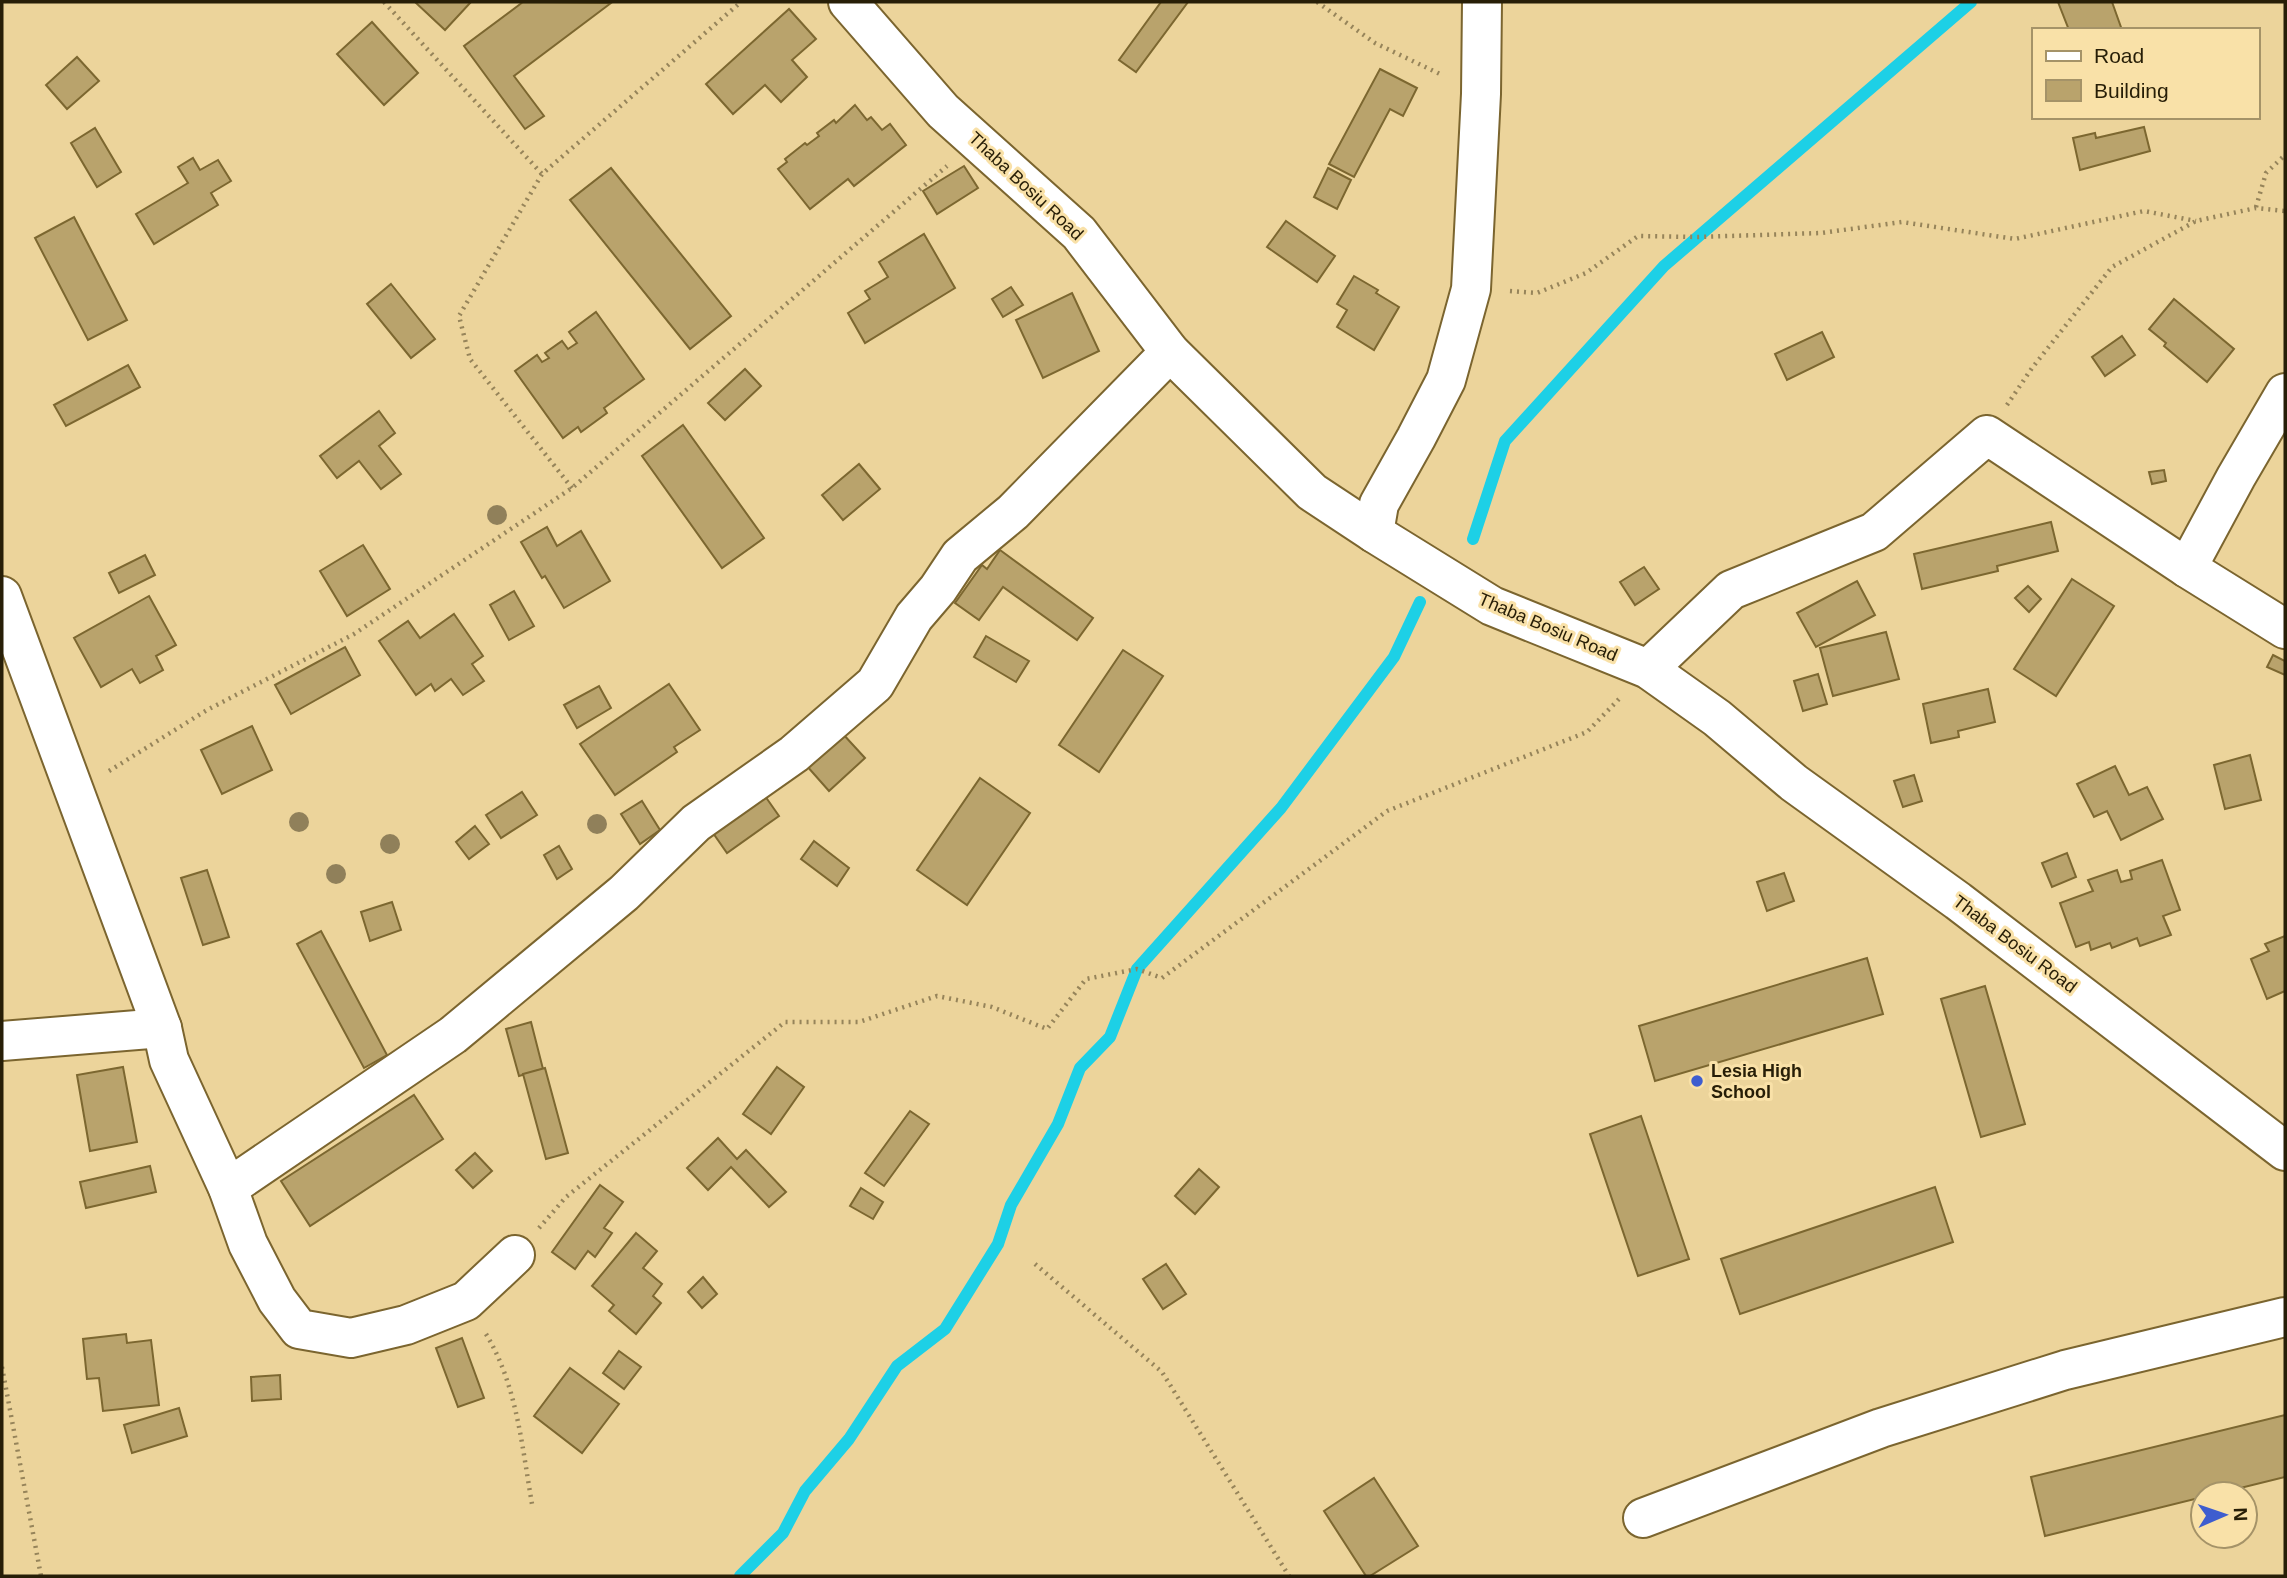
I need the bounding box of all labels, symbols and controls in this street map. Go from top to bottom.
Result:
legend [2032,28,2259,119]
text: Road [2094,44,2144,67]
text: Building [2094,79,2169,102]
street label: Thaba Bosiu Road [965,128,1087,244]
street label: Thaba Bosiu Road [1475,589,1621,665]
street label: Thaba Bosiu Road [1949,891,2081,997]
place label: Lesia High School [1711,1061,1802,1102]
marker: Lesia High School [1689,1073,1705,1089]
north arrow [2189,1480,2259,1550]
text: N [2230,1507,2251,1522]

